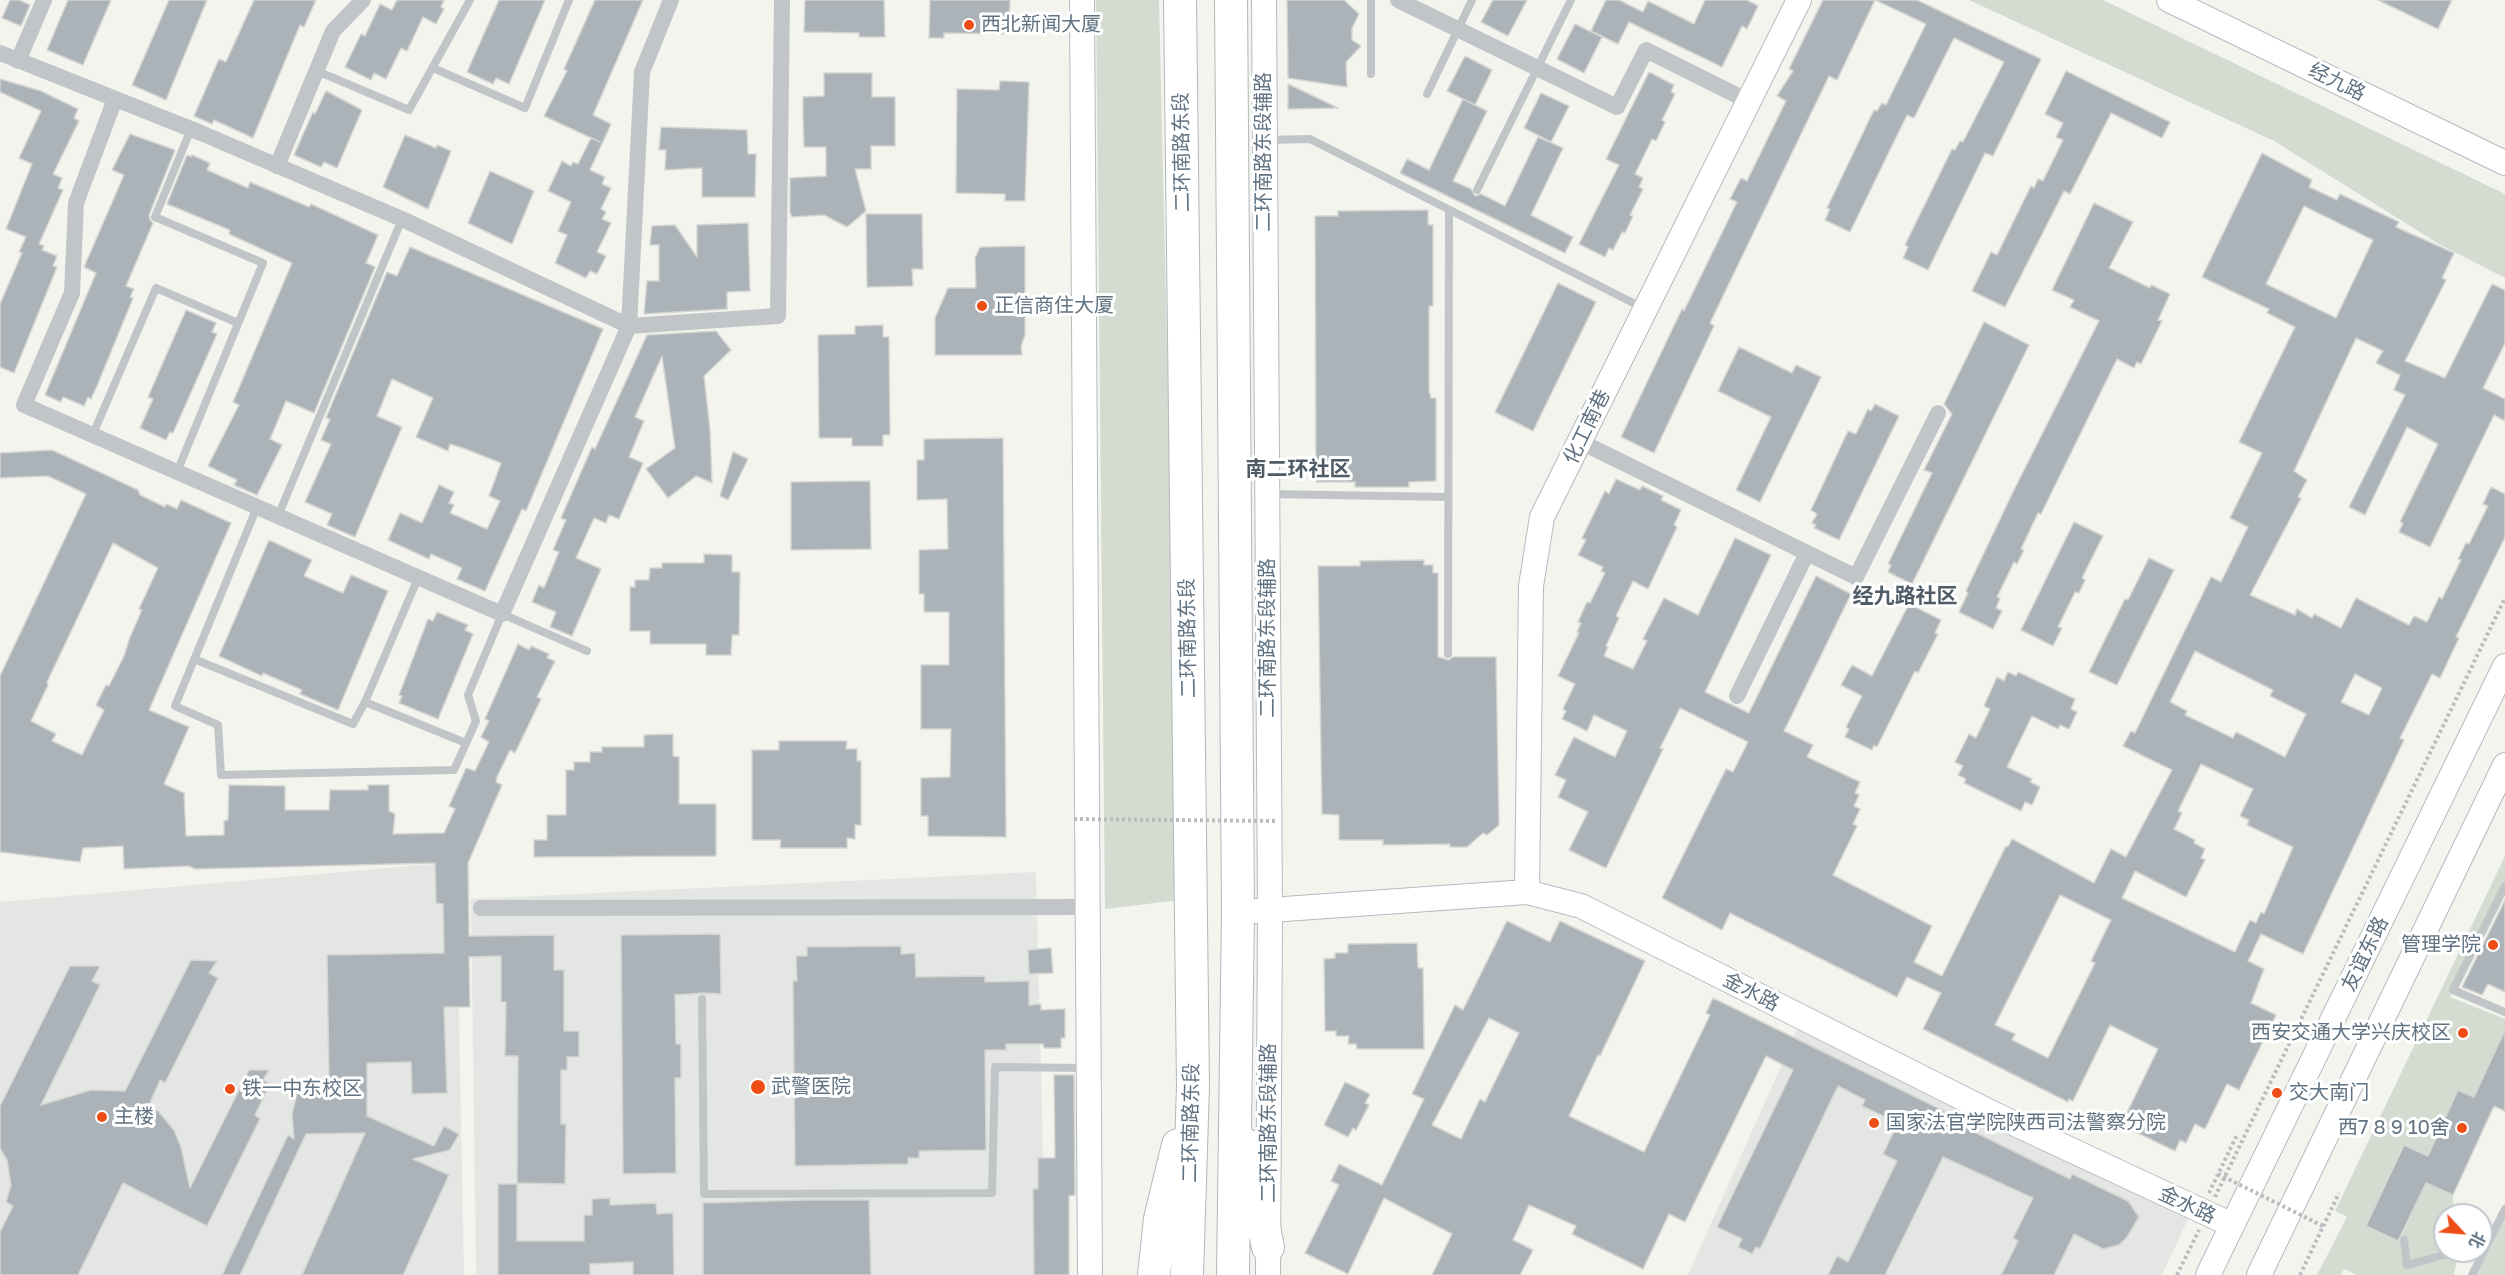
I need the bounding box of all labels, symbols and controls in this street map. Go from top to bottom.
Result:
place label: 西北新闻大厦 [981,13,1101,37]
marker: 西北新闻大厦 [962,18,976,32]
street label: 经九路 [2305,58,2369,106]
street label: 二环南路东段辅路 [1252,72,1276,232]
street label: 二环南路东段 [1169,92,1195,212]
place label: 正信商住大厦 [994,294,1114,318]
marker: 正信商住大厦 [975,299,989,313]
street label: 化工南巷 [1559,386,1615,468]
district label: 南二环社区 [1246,456,1350,482]
street label: 二环南路东段辅路 [1256,558,1280,718]
street label: 二环南路东段 [1175,578,1201,698]
district label: 经九路社区 [1853,583,1957,609]
street label: 友谊东路 [2337,913,2393,995]
place label: 管理学院 [2401,933,2481,957]
marker: 管理学院 [2486,938,2500,952]
street label: 金水路 [1719,968,1783,1016]
place label: 西安交通大学兴庆校区 [2251,1021,2451,1045]
marker: 西安交通大学兴庆校区 [2456,1026,2470,1040]
street label: 二环南路东段辅路 [1257,1043,1281,1203]
street label: 二环南路东段 [1178,1063,1204,1183]
place label: 武警医院 [771,1075,851,1099]
place label: 铁一中东校区 [242,1077,362,1101]
marker: 武警医院 [749,1078,767,1096]
place label: 交大南门 [2289,1081,2369,1105]
marker: 铁一中东校区 [223,1082,237,1096]
marker: 交大南门 [2270,1086,2284,1100]
place label: 主楼 [114,1105,154,1129]
marker: 主楼 [95,1110,109,1124]
place label: 国家法官学院陕西司法警察分院 [1886,1111,2166,1135]
marker: 国家法官学院陕西司法警察分院 [1867,1116,1881,1130]
place label: 西7 8 9 10舍 [2338,1116,2450,1140]
marker: 西7 8 9 10舍 [2455,1121,2469,1135]
street label: 金水路 [2155,1181,2219,1229]
north arrow [2433,1203,2493,1263]
text: 北 [2465,1228,2490,1252]

